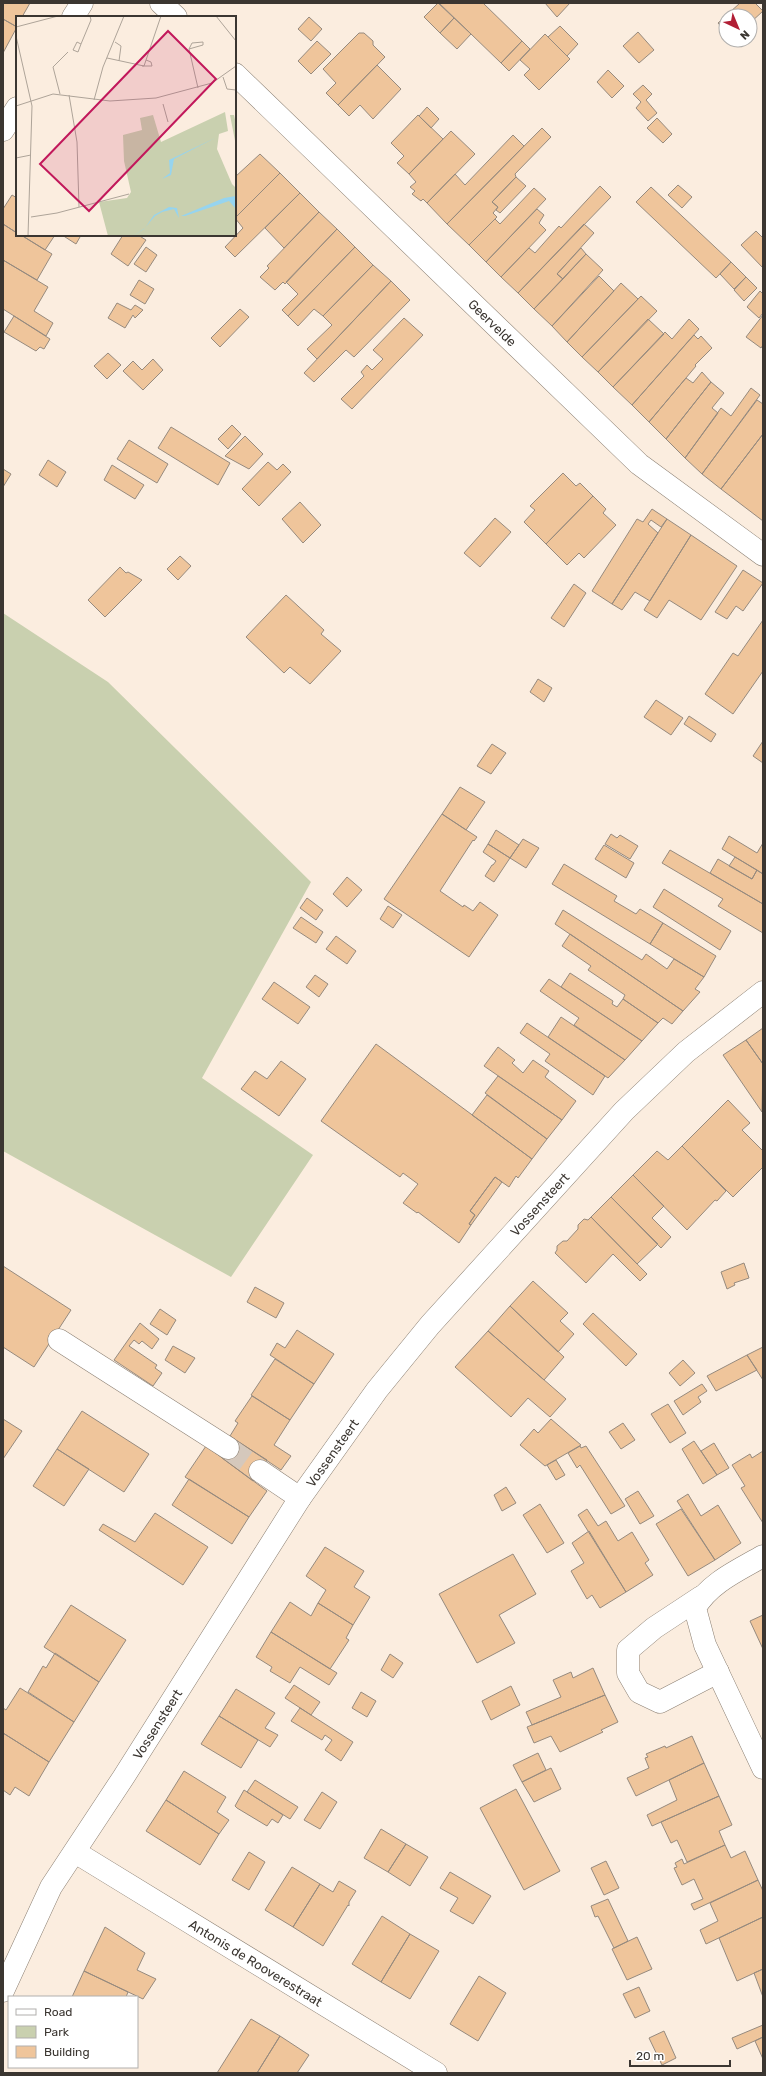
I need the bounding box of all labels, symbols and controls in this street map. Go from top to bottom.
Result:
north arrow [718,8,758,48]
inset map [16,16,236,236]
text: N [737,27,752,42]
street label: Geervelde [465,296,520,349]
street label: Vossensteert [507,1169,572,1239]
street label: Vossensteert [303,1416,362,1490]
street label: Vossensteert [129,1686,185,1762]
street label: Antonis de Rooverestraat [186,1916,325,2009]
legend [8,1996,138,2068]
text: Road [44,2005,72,2019]
text: Park [44,2025,70,2039]
scale bar [630,2042,730,2068]
text: Building [44,2045,90,2059]
text: 20 m [636,2049,664,2063]

